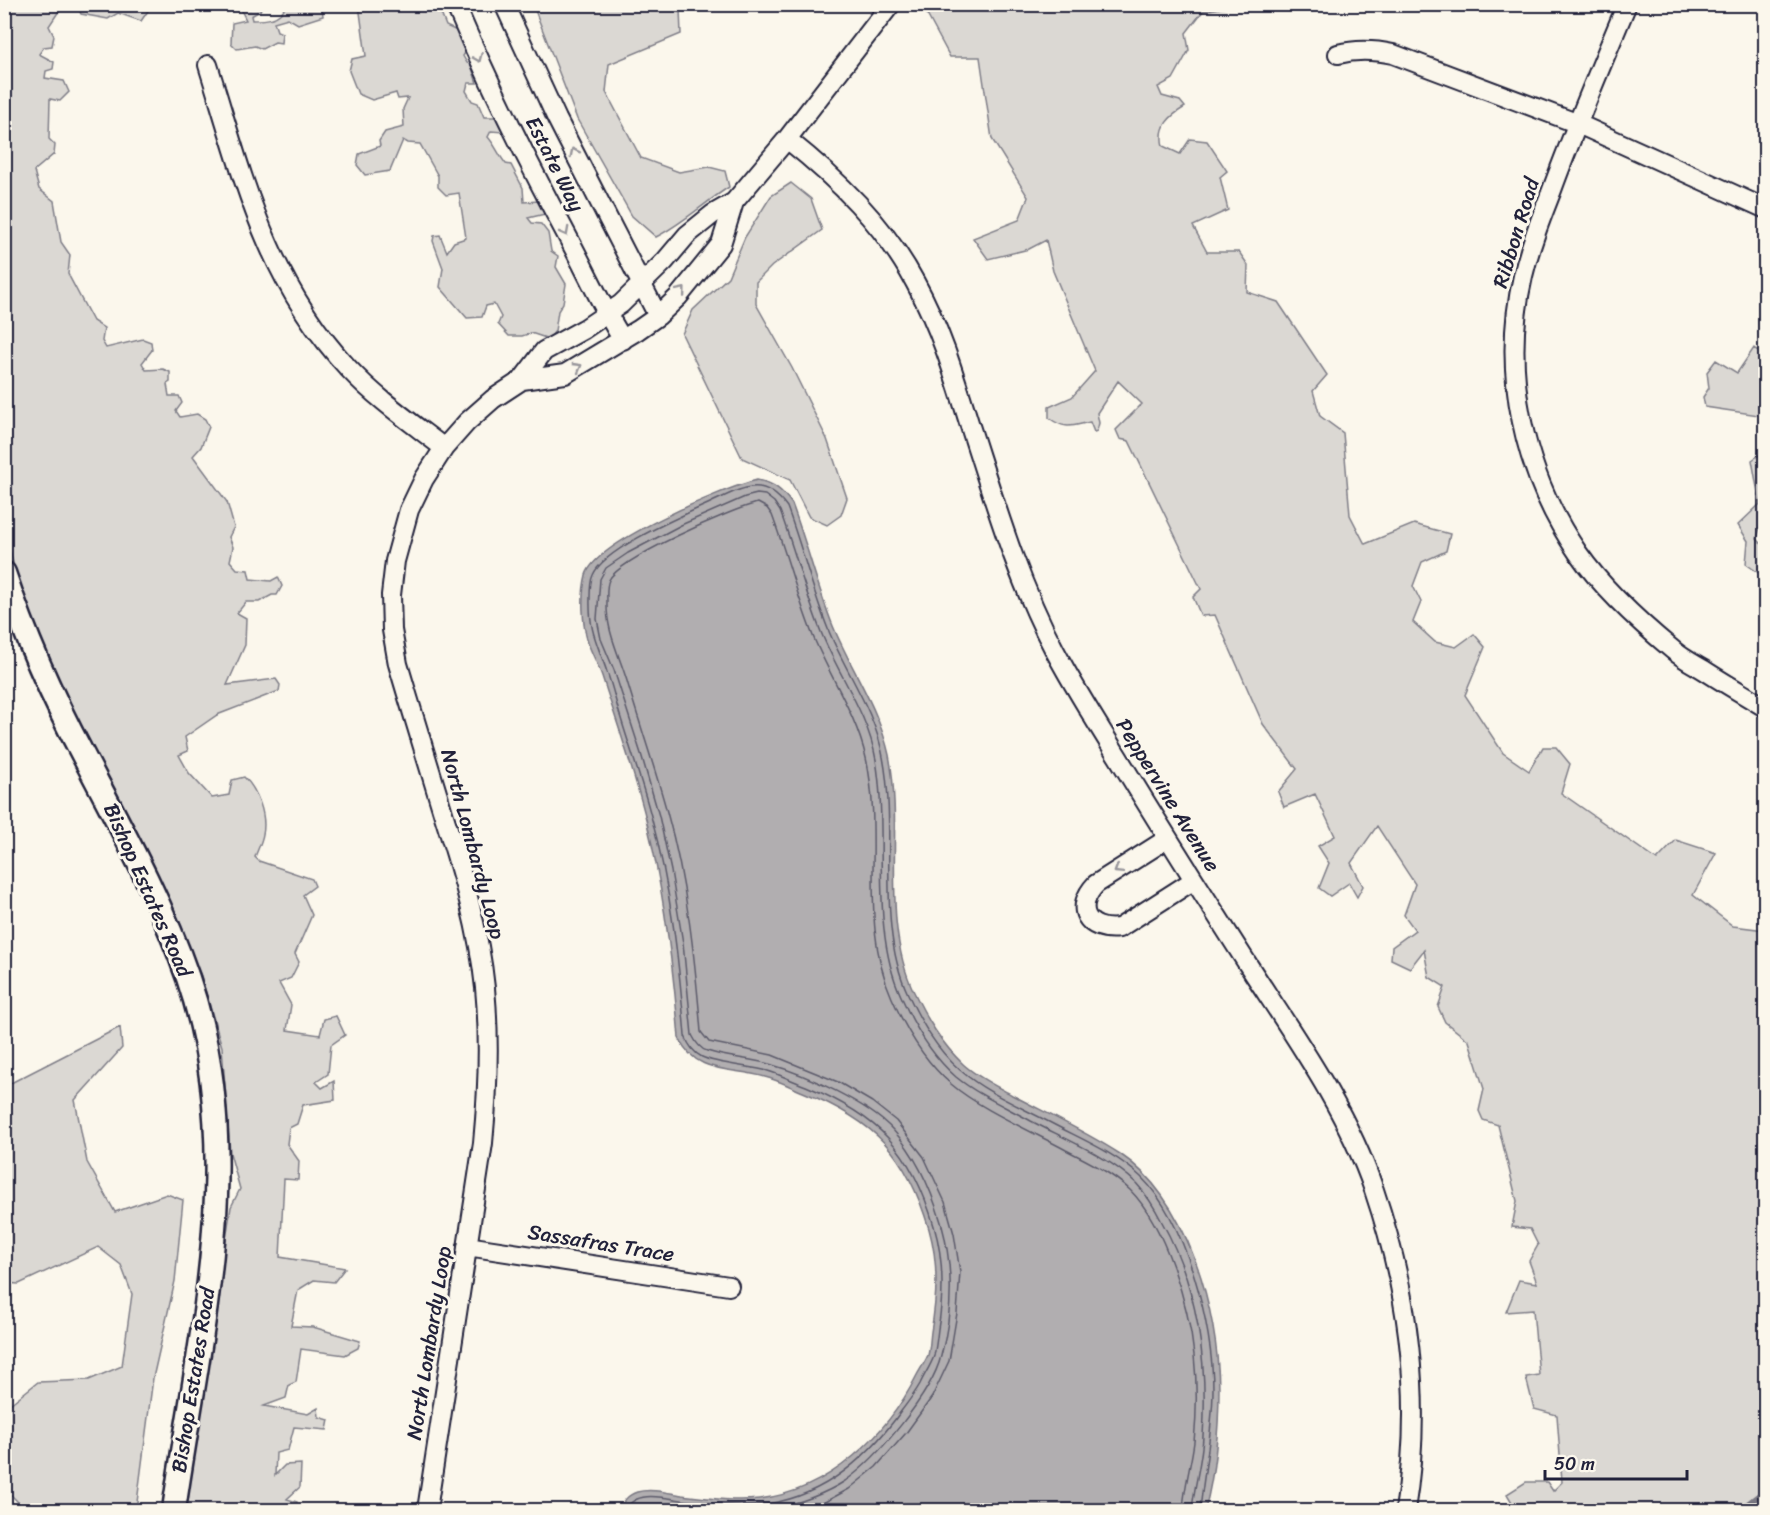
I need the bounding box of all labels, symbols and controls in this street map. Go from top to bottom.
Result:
one-way arrow [471,52,483,63]
street label: Estate Way [515,109,595,219]
one-way arrow [570,147,582,158]
street label: Ribbon Road [1481,171,1551,293]
one-way arrow [558,226,569,237]
one-way arrow [674,287,685,298]
one-way arrow [572,362,582,374]
street label: Peppervine Avenue [1105,710,1231,880]
street label: North Lombardy Loop [429,744,517,944]
street label: Bishop Estates Road [93,797,204,985]
one-way arrow [1114,863,1124,875]
street label: Sassafras Trace [525,1213,677,1273]
street label: North Lombardy Loop [395,1243,463,1443]
street label: Bishop Estates Road [160,1283,227,1476]
scale bar [1545,1443,1688,1481]
text: 50 m [1554,1448,1595,1480]

